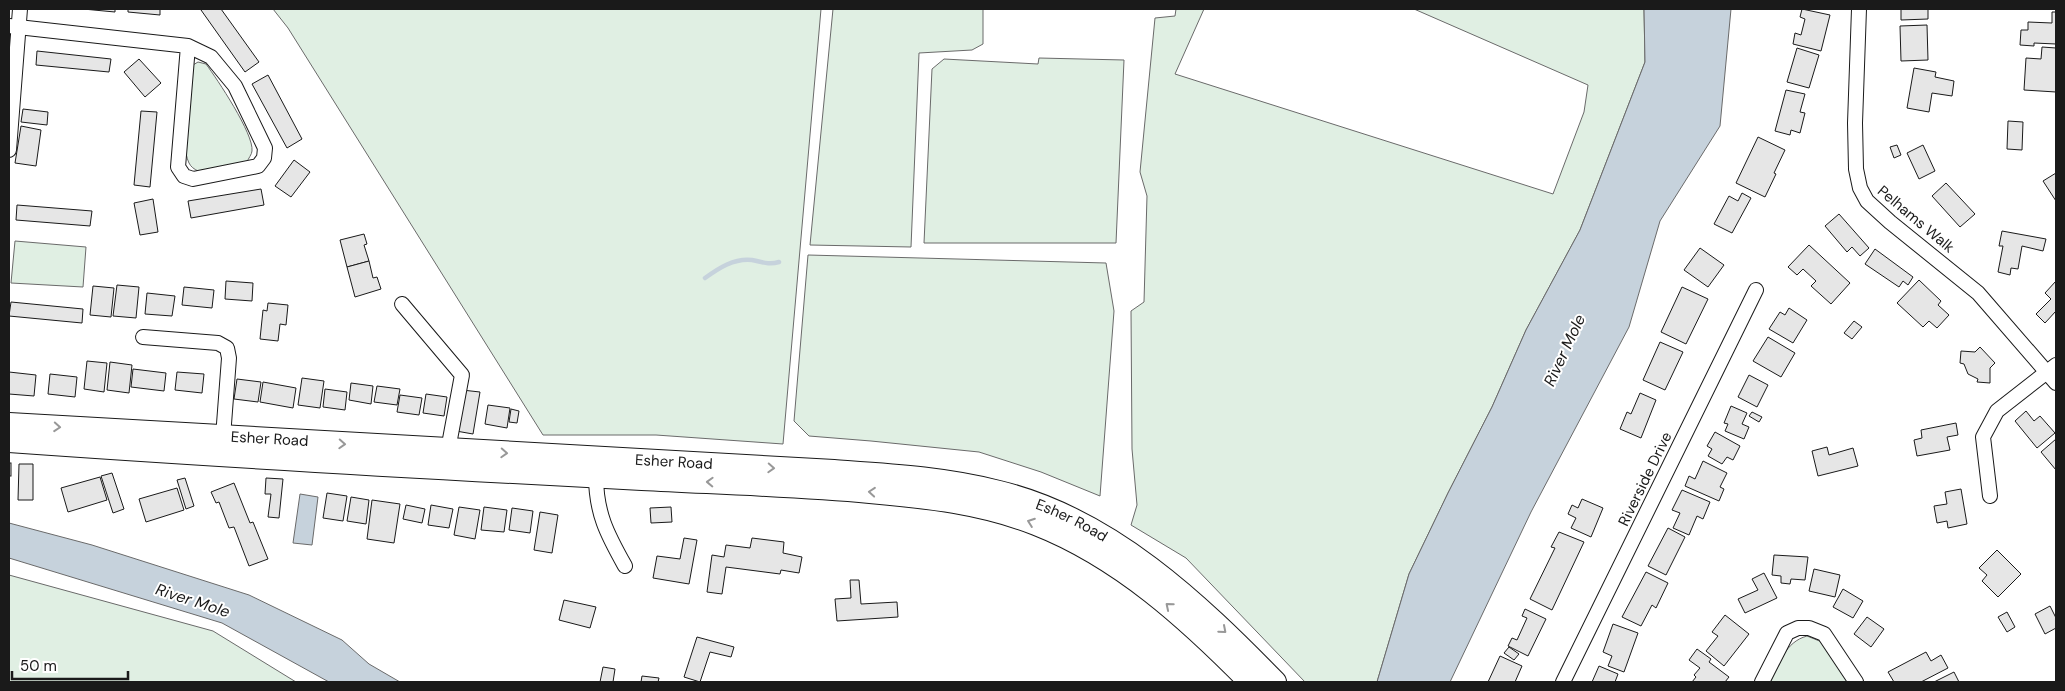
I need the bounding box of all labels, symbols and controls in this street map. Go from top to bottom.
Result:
street label: Pelhams Walk [1873,181,1959,257]
water label: River Mole [1539,311,1590,390]
one-way arrow [54,422,62,433]
street label: Esher Road [230,427,309,451]
street label: Riverside Drive [1614,428,1676,530]
one-way arrow [338,438,346,449]
one-way arrow [500,448,508,459]
street label: Esher Road [635,450,713,474]
one-way arrow [767,463,775,474]
one-way arrow [706,476,714,487]
one-way arrow [868,487,876,498]
street label: Esher Road [1033,494,1111,546]
one-way arrow [1027,518,1036,528]
water label: River Mole [153,579,233,622]
one-way arrow [1166,604,1175,612]
one-way arrow [1217,624,1226,633]
scale bar [12,648,129,680]
text: 50 m [20,656,57,676]

